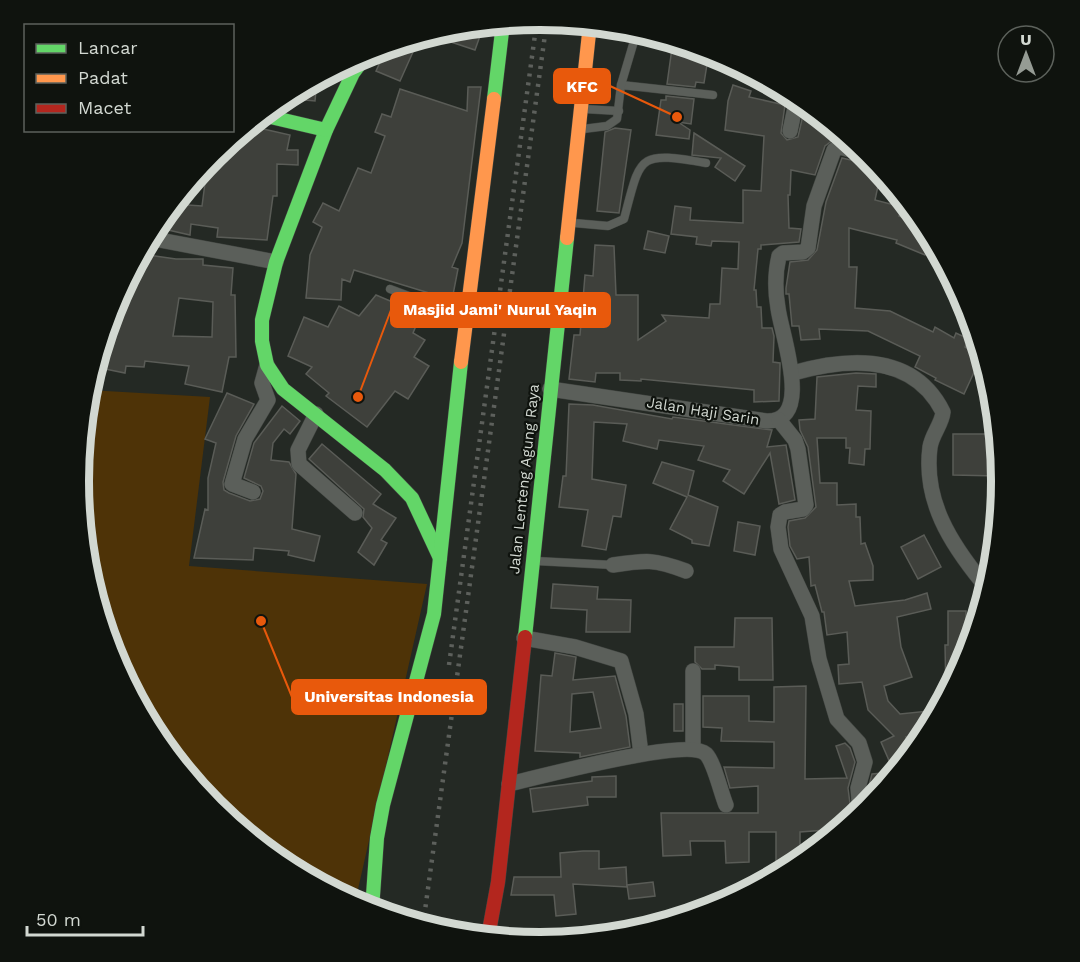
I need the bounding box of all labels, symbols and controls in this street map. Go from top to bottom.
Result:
legend [24,24,234,132]
north arrow [996,24,1056,84]
text: U [1020,30,1032,49]
text: Lancar [78,37,138,58]
text: Padat [78,67,128,88]
callout: KFC [554,69,610,103]
text: KFC [566,77,598,96]
text: Macet [78,97,132,118]
callout: Masjid Jami' Nurul Yaqin [391,293,610,327]
text: Masjid Jami' Nurul Yaqin [403,300,597,319]
street label: Jalan Lenteng Agung Raya [505,383,543,575]
street label: Jalan Haji Sarin [645,393,761,429]
callout: Universitas Indonesia [292,680,486,714]
text: Universitas Indonesia [304,687,475,706]
scale bar [27,899,142,937]
text: 50 m [36,909,81,930]

